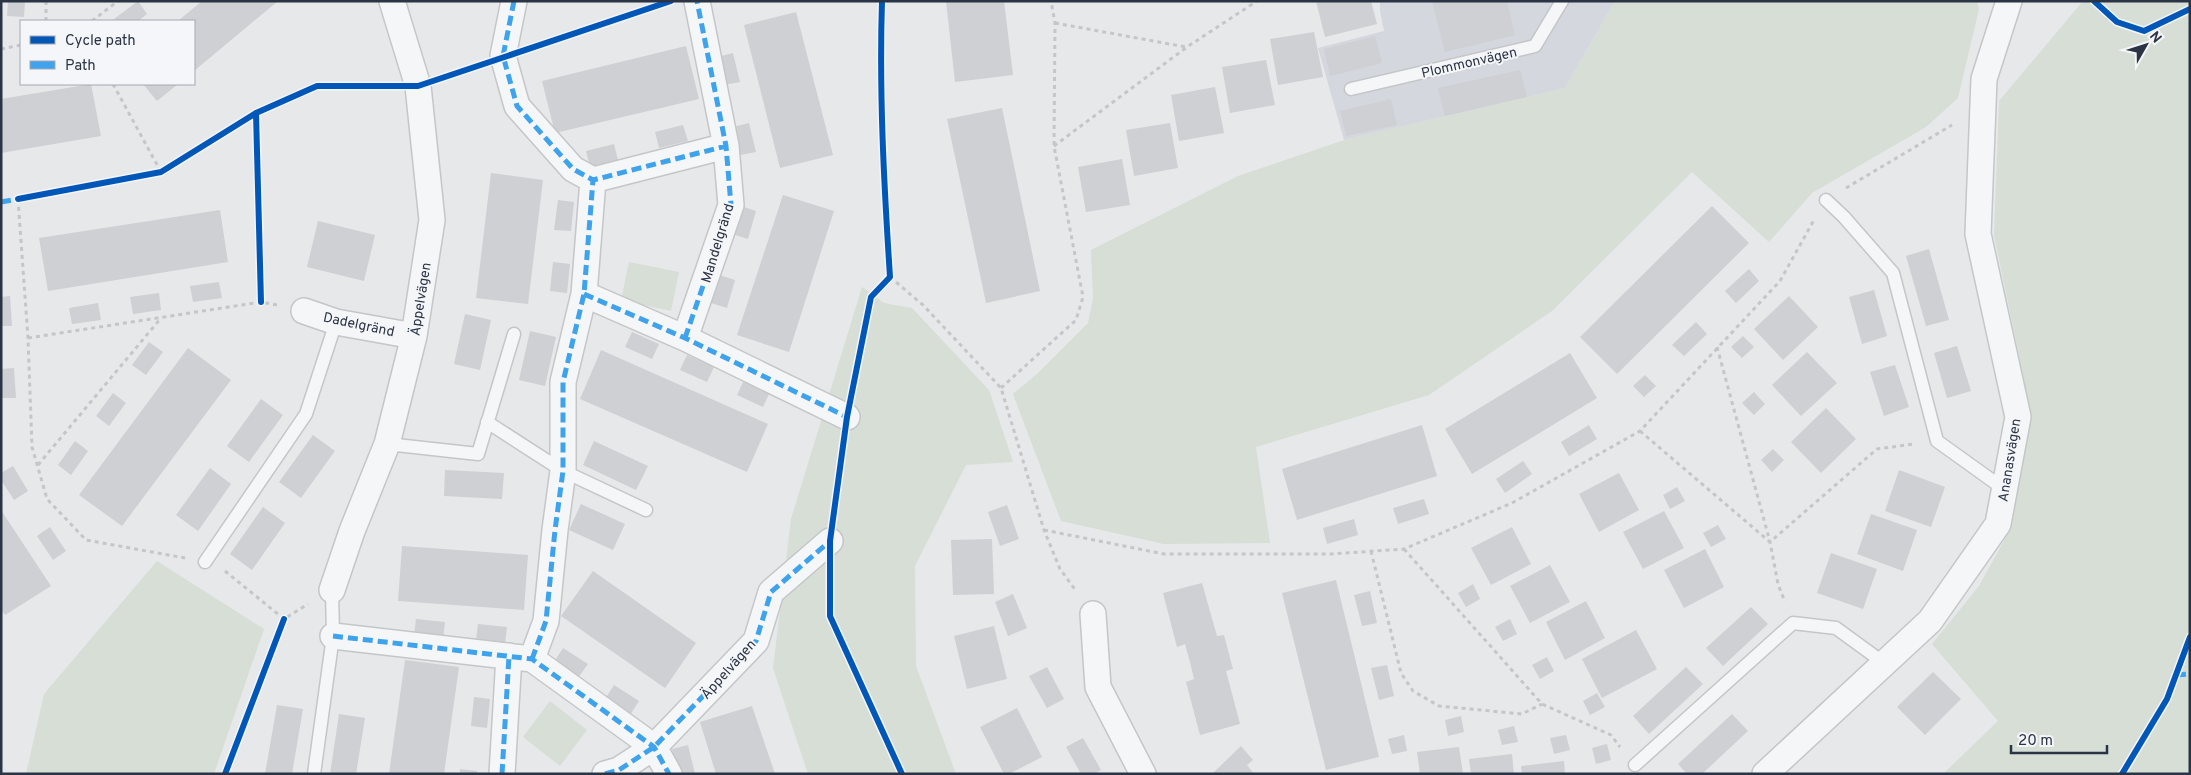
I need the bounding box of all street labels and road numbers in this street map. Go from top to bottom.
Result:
street label: Plommonvägen [1420,44,1519,83]
street label: Mandelgränd [698,202,739,285]
street label: Äppelvägen [406,261,436,337]
street label: Dadelgränd [322,310,396,341]
street label: Ananasvägen [1995,417,2025,503]
street label: Äppelvägen [697,636,760,703]

